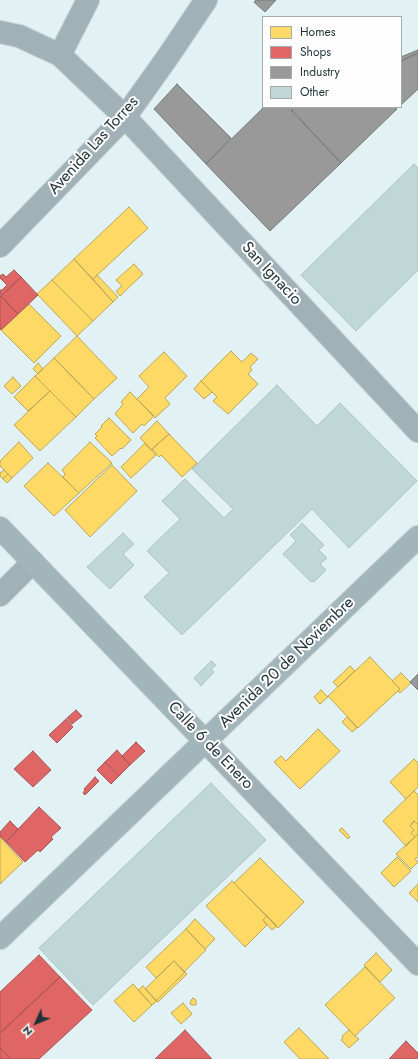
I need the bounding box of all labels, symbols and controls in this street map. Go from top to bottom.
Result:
legend [262,16,402,108]
text: Homes [300,23,336,41]
text: Shops [300,43,331,61]
text: Industry [300,63,340,81]
text: Other [300,83,329,101]
street label: Avenida Las Torres [45,93,143,199]
street label: San Ignacio [237,238,305,310]
street label: Avenida 20 de Noviembre [216,594,358,732]
street label: Calle 6 de Enero [163,698,257,794]
north arrow [16,1003,56,1043]
text: N [19,1023,36,1040]

